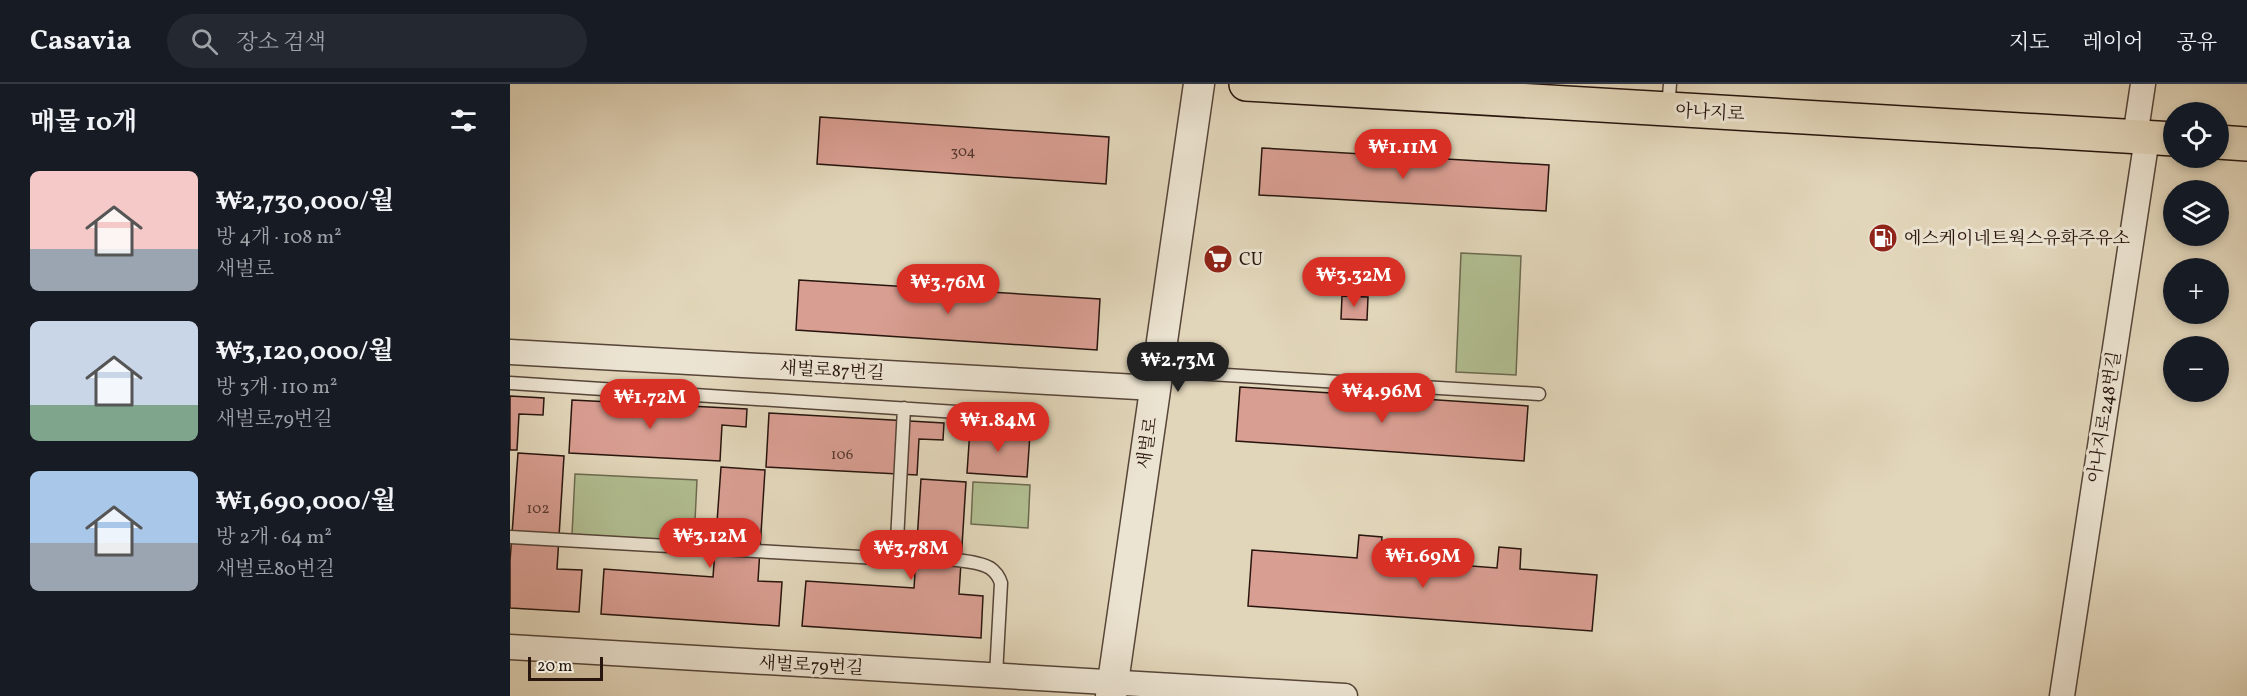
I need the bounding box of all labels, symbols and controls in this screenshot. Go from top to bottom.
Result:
search box [167,14,587,68]
text: Casavia [30,22,131,61]
icon: search [188,25,221,58]
text: 장소 검색 [236,28,326,59]
text: 지도 [2009,29,2050,58]
text: 레이어 [2083,29,2143,58]
text: 공유 [2176,29,2217,58]
street label: 아나지로 [1675,99,1745,128]
map controls [2163,102,2229,402]
button: locate [2163,102,2229,168]
icon: filters [447,104,480,137]
text: 매물 10개 [30,105,137,141]
pin: ₩1.11M [1354,129,1452,180]
text: ₩1.11M [1369,134,1438,162]
house number: 304 [951,142,976,163]
button: layers [2163,180,2229,246]
text: ₩2,730,000/월 [216,184,394,220]
icon: home [78,195,150,267]
fuel station icon: 에스케이네트웍스유화주유소 [1867,222,1899,254]
text: 방 4개 · 108 m² [216,224,342,252]
place label: 에스케이네트웍스유화주유소 [1904,227,2130,252]
supermarket icon: CU [1202,243,1234,275]
place label: CU [1239,248,1263,273]
text: 새벌로 [216,256,274,284]
pin: ₩3.32M [1305,257,1403,308]
button: + [2163,258,2229,324]
text: ₩3.32M [1316,262,1392,290]
pin: ₩3.76M [899,264,997,315]
text: ₩3.76M [911,269,985,297]
text: ₩3,120,000/월 [216,334,394,370]
button: − [2163,336,2229,402]
pin: ₩2.73M [1129,342,1227,393]
icon: home [78,345,150,417]
text: ₩2.73M [1141,347,1215,375]
street label: 아나지로248번길 [2083,350,2128,485]
street label: 새벌로87번길 [779,356,885,387]
pin: ₩4.96M [1333,373,1431,424]
text: 방 3개 · 110 m² [216,374,337,402]
text: ₩4.96M [1342,378,1422,406]
pin: ₩1.72M [601,379,699,430]
text: ₩1.72M [614,384,686,412]
pin: ₩1.84M [949,402,1047,453]
text: 새벌로79번길 [216,406,332,434]
text: ₩1.84M [960,407,1036,435]
street label: 새벌로 [1132,416,1164,471]
house number: 106 [831,445,853,466]
text: ₩1,690,000/월 [216,484,396,520]
icon: home [78,495,150,567]
house number: 102 [527,499,549,520]
pin: ₩3.12M [661,518,759,569]
text: ₩3.12M [673,523,747,551]
text: 방 2개 · 64 m² [216,524,332,552]
pin: ₩3.78M [862,530,960,581]
text: ₩3.78M [874,535,948,563]
pin: ₩1.69M [1374,538,1472,589]
text: ₩1.69M [1386,543,1460,571]
text: 새벌로80번길 [216,556,335,584]
street label: 새벌로79번길 [758,651,864,682]
scale bar [528,654,603,682]
text: 20 m [537,656,572,678]

